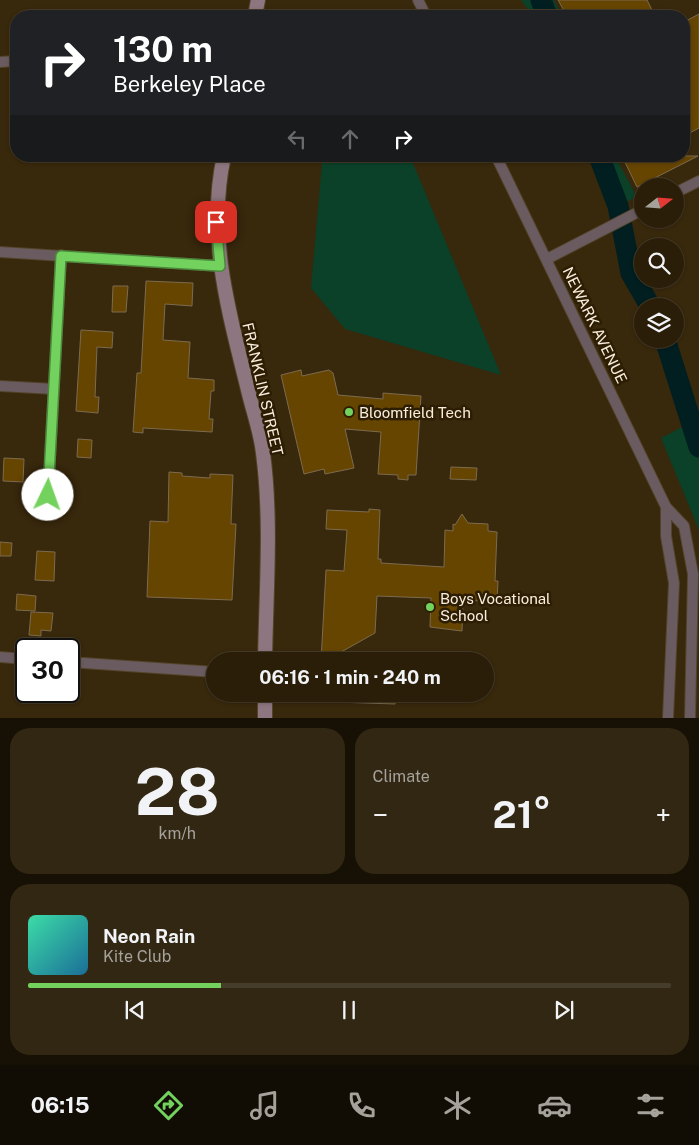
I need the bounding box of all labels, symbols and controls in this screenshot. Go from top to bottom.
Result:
text: 130 m [113,29,213,70]
icon: right [30,30,95,95]
text: Berkeley Place [113,71,266,97]
icon: left [283,125,311,153]
icon: ahead [336,125,364,153]
icon: right [389,125,417,153]
north arrow [634,178,684,228]
map controls [634,178,684,348]
pin [195,201,237,243]
icon: arrive [202,208,230,236]
button: search [634,238,684,288]
street label: NEWARK AVENUE [559,264,631,386]
button: layers [634,298,684,348]
street label: FRANKLIN STREET [239,321,287,457]
place label: Bloomfield Tech [359,404,471,421]
marker: Bloomfield Tech [343,406,355,418]
position arrow [21,468,73,520]
place label: Boys Vocational School [440,590,551,624]
marker: Boys Vocational School [424,601,436,613]
speed limit sign: 30 [15,638,80,703]
text: 06:16 · 1 min · 240 m [259,666,441,688]
text: 28 [135,753,220,830]
text: Climate [373,767,430,786]
text: 21° [493,792,551,837]
text: − [373,798,388,831]
text: + [655,798,671,831]
text: km/h [158,824,196,843]
text: Neon Rain [103,925,195,947]
text: Kite Club [103,947,171,966]
icon: previous [121,996,149,1024]
icon: pause [335,996,363,1024]
icon: next [550,996,578,1024]
icon: directions [151,1088,186,1123]
icon: music [247,1088,282,1123]
icon: phone [344,1088,379,1123]
icon: climate [440,1088,475,1123]
icon: car [537,1088,572,1123]
icon: filters [633,1088,668,1123]
text: 06:15 [31,1092,90,1118]

